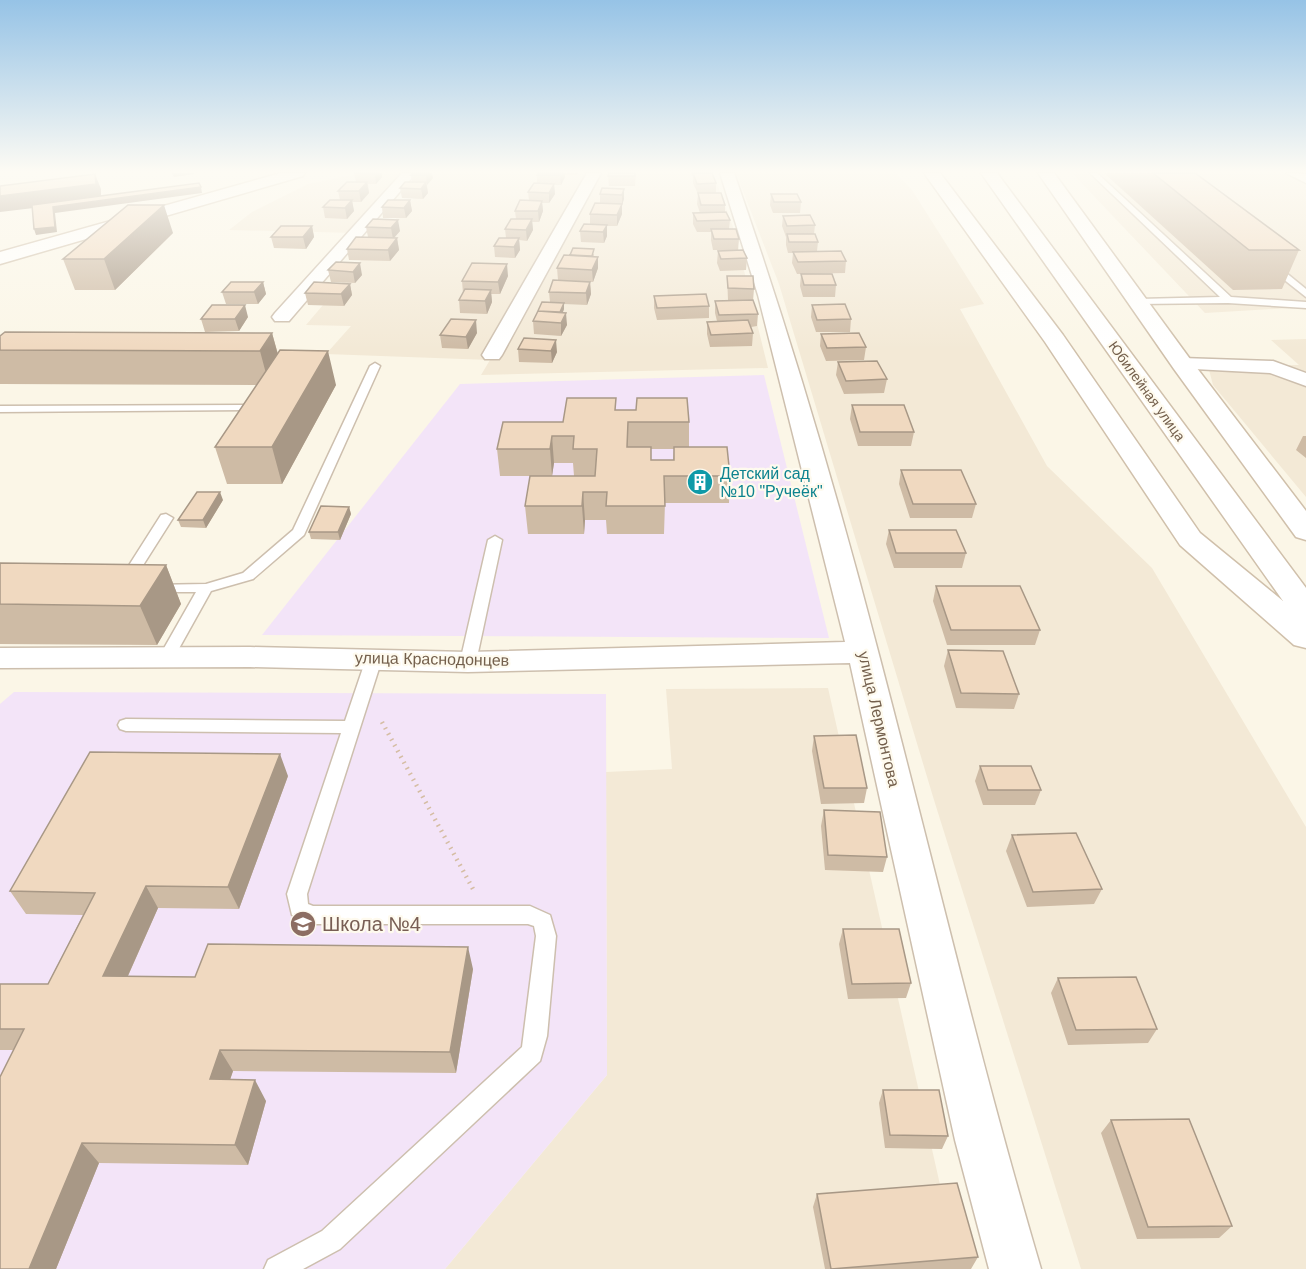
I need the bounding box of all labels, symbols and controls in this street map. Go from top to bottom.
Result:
street label: Юбилейная улица [1105,338,1189,444]
place label: Детский сад №10 "Ручеёк" [720,465,823,500]
building icon: Детский сад №10 "Ручеёк" [685,467,715,497]
street label: улица Краснодонцев [355,649,509,669]
street label: улица Лермонтова [855,649,903,789]
school or university icon: Школа №4 [288,909,318,939]
place label: Школа №4 [322,913,421,935]

